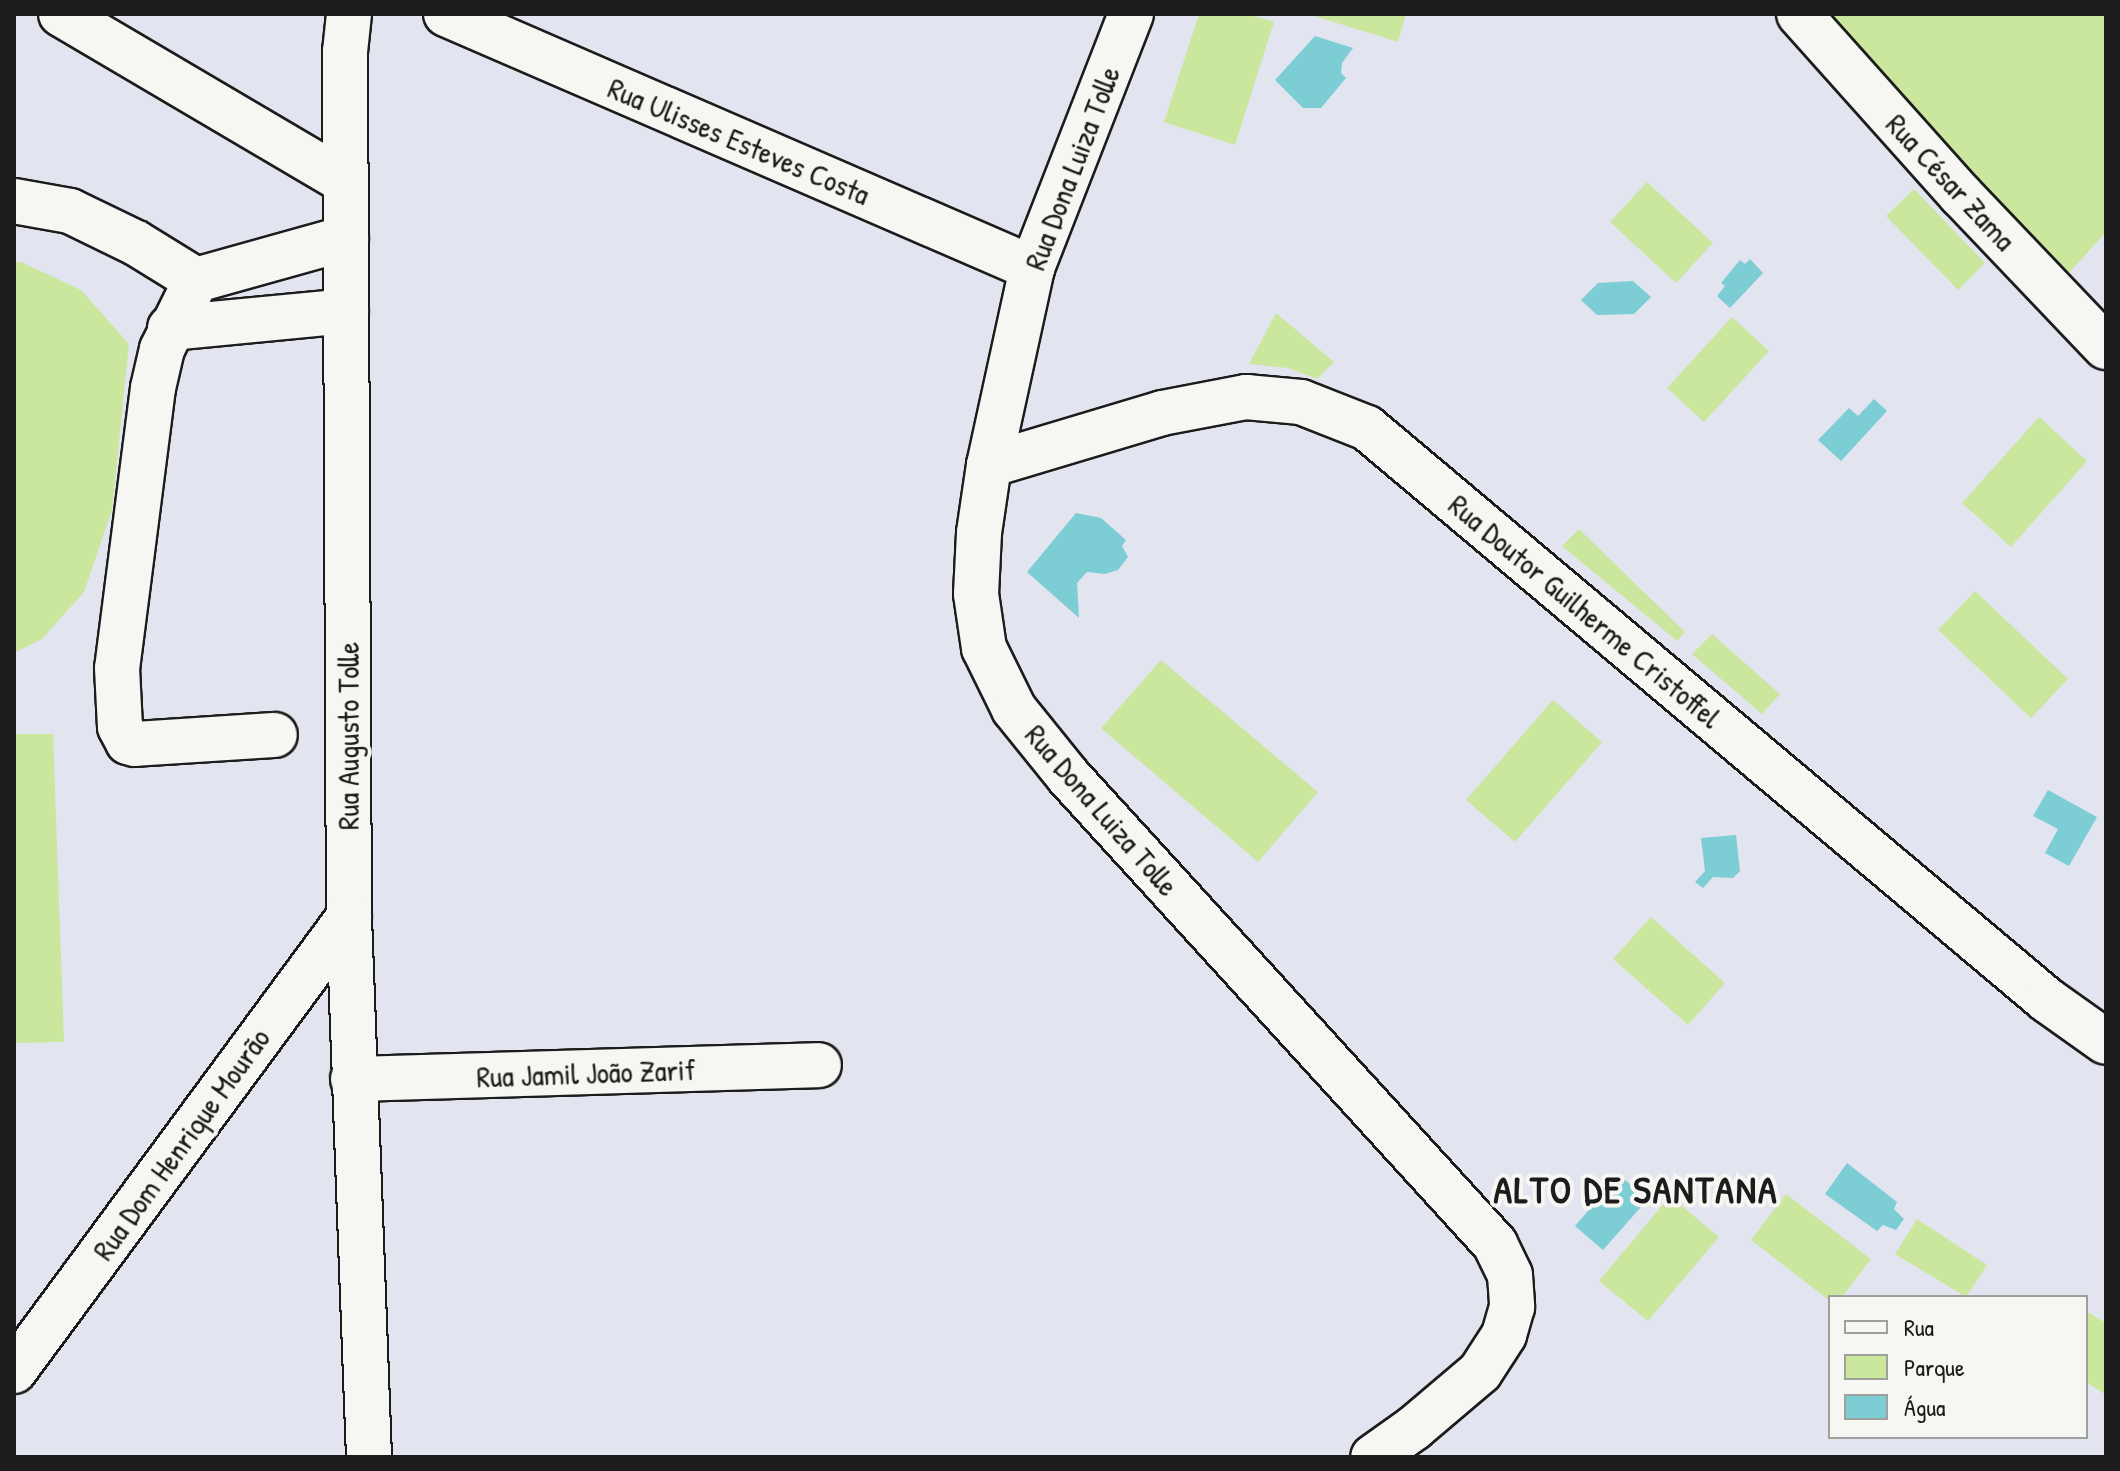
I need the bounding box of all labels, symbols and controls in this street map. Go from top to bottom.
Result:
street label: Rua Dona Luiza Tolle [1017,61,1127,275]
street label: Rua Ulisses Esteves Costa [603,70,875,212]
street label: Rua César Zama [1879,106,2023,258]
street label: Rua Doutor Guilherme Cristoffel [1442,487,1728,735]
street label: Rua Augusto Tolle [330,642,366,830]
street label: Rua Dona Luiza Tolle [1018,717,1186,903]
street label: Rua Dom Henrique Mourão [85,1021,277,1267]
street label: Rua Jamil João Zarif [476,1051,696,1095]
district label: ALTO DE SANTANA [1493,1167,1779,1213]
legend [1828,1295,2088,1439]
text: Rua [1904,1311,1934,1343]
text: Parque [1904,1351,1964,1383]
text: Água [1904,1391,1945,1423]

